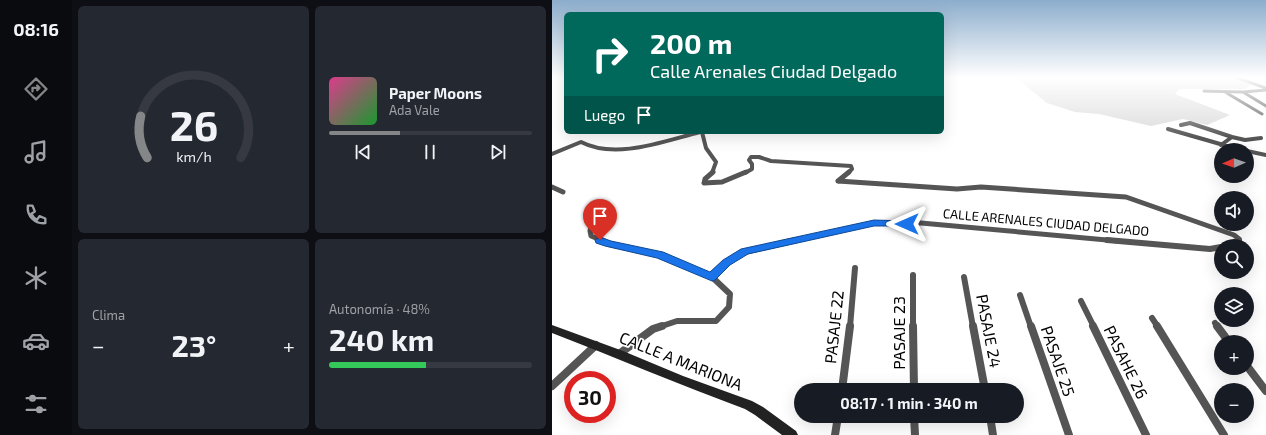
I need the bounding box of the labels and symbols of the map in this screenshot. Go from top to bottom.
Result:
north arrow [1214,143,1254,183]
pin [583,199,617,240]
position arrow [886,203,928,245]
street label: CALLE ARENALES CIUDAD DELGADO [942,205,1150,239]
street label: PASAJE 22 [820,289,847,365]
street label: PASAJE 24 [973,292,1006,369]
street label: PASAJE 23 [889,296,908,370]
street label: PASAHE 26 [1101,322,1152,402]
street label: PASAJE 25 [1038,323,1079,399]
street label: CALLE A MARIONA [617,327,745,394]
speed limit sign: 30 [564,371,616,423]

